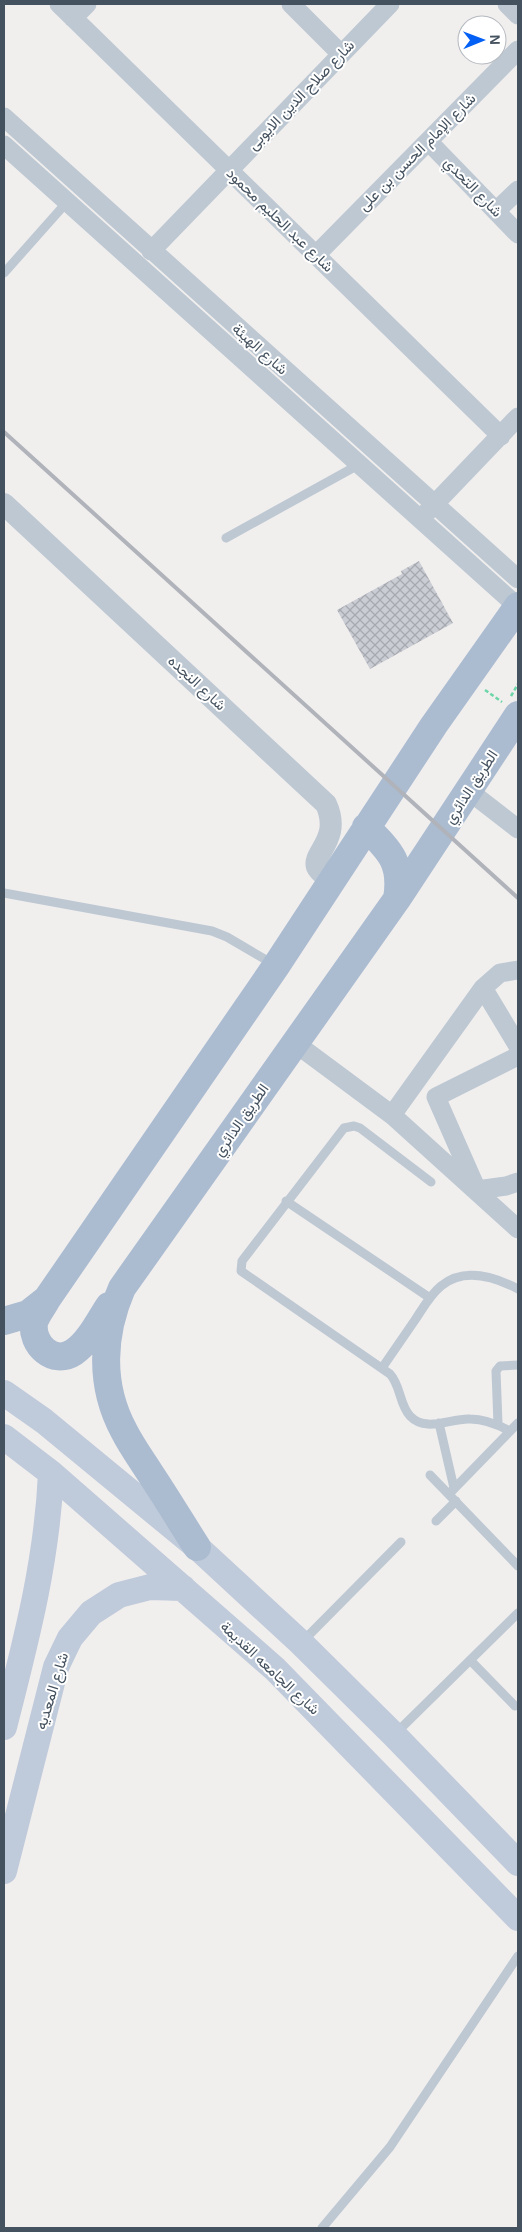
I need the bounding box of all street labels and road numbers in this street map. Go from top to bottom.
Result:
street label: شارع صلاح الدين الايوبى [244,36,360,155]
street label: شارع الإمام الحسن بن على [355,89,481,216]
street label: شارع التحدي [437,153,506,224]
street label: شارع عبد الحليم محمود [221,164,337,277]
street label: شارع الهيئة [227,319,291,380]
street label: شارع النجده [163,652,230,716]
street label: الطريق الدائري [440,747,505,829]
street label: الطريق الدائري [209,1080,276,1162]
street label: شارع الجامعه القديمة [215,1617,323,1720]
street label: شارع المعديه [32,1650,74,1732]

